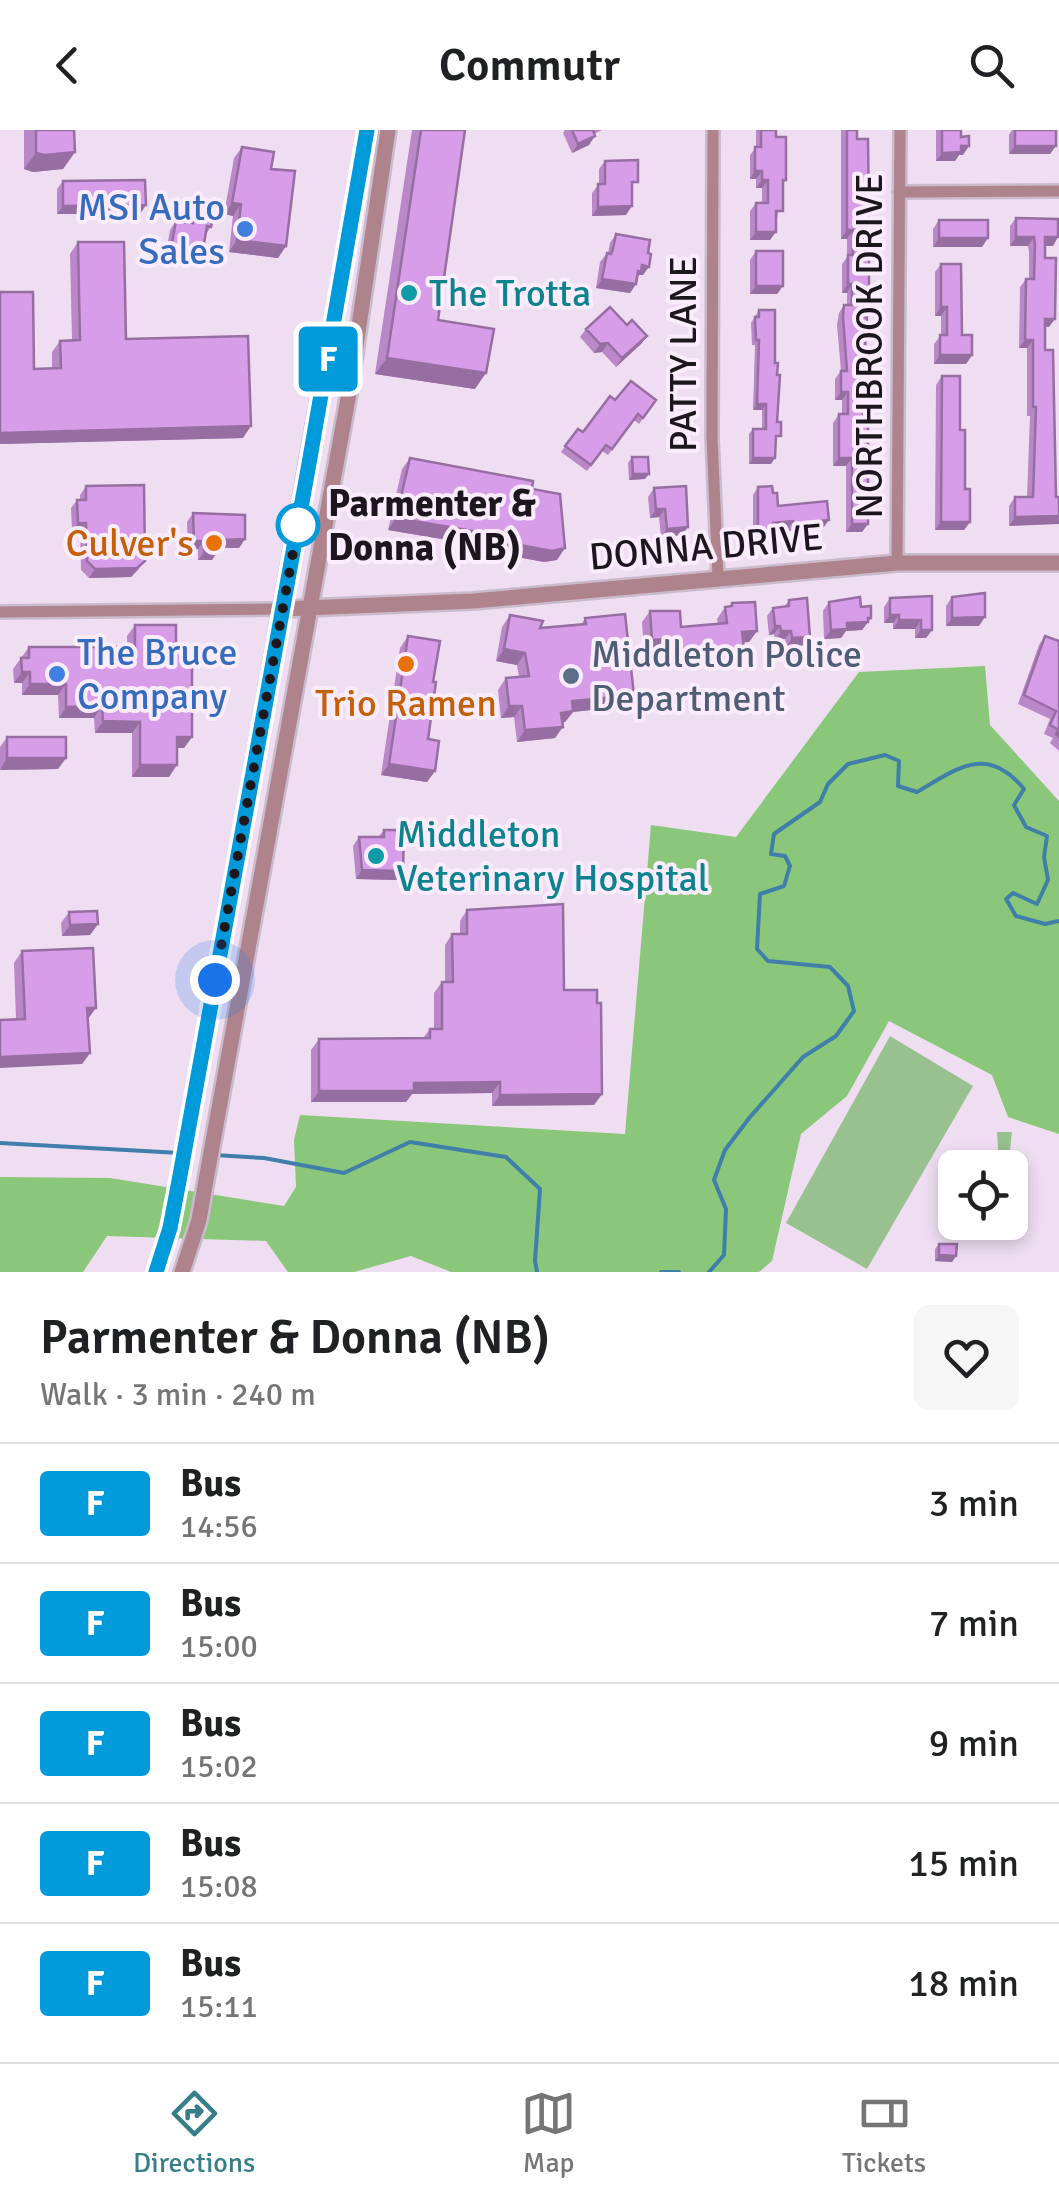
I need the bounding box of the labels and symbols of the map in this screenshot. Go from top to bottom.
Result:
street label: NORTHBROOK DRIVE [846,173,893,519]
place label: MSI Auto Sales [77,184,225,275]
marker: MSI Auto Sales [234,218,256,240]
street label: PATTY LANE [660,256,707,452]
place label: The Trotta [429,270,591,317]
marker: The Trotta [398,282,420,304]
line badge: F [296,326,360,392]
place label: Parmenter & Donna (NB) [328,480,536,571]
marker: Parmenter & Donna (NB) [277,504,319,546]
street label: DONNA DRIVE [587,513,825,581]
place label: Culver's [65,520,194,567]
marker: Culver's [203,532,225,554]
place label: The Bruce Company [77,629,238,720]
place label: Middleton Police Department [591,631,862,722]
marker: Trio Ramen [395,653,417,675]
marker: The Bruce Company [46,663,68,685]
marker: Middleton Police Department [560,665,582,687]
place label: Trio Ramen [315,680,497,727]
place label: Middleton Veterinary Hospital [396,811,709,902]
marker: Middleton Veterinary Hospital [365,845,387,867]
your location [190,955,240,1005]

